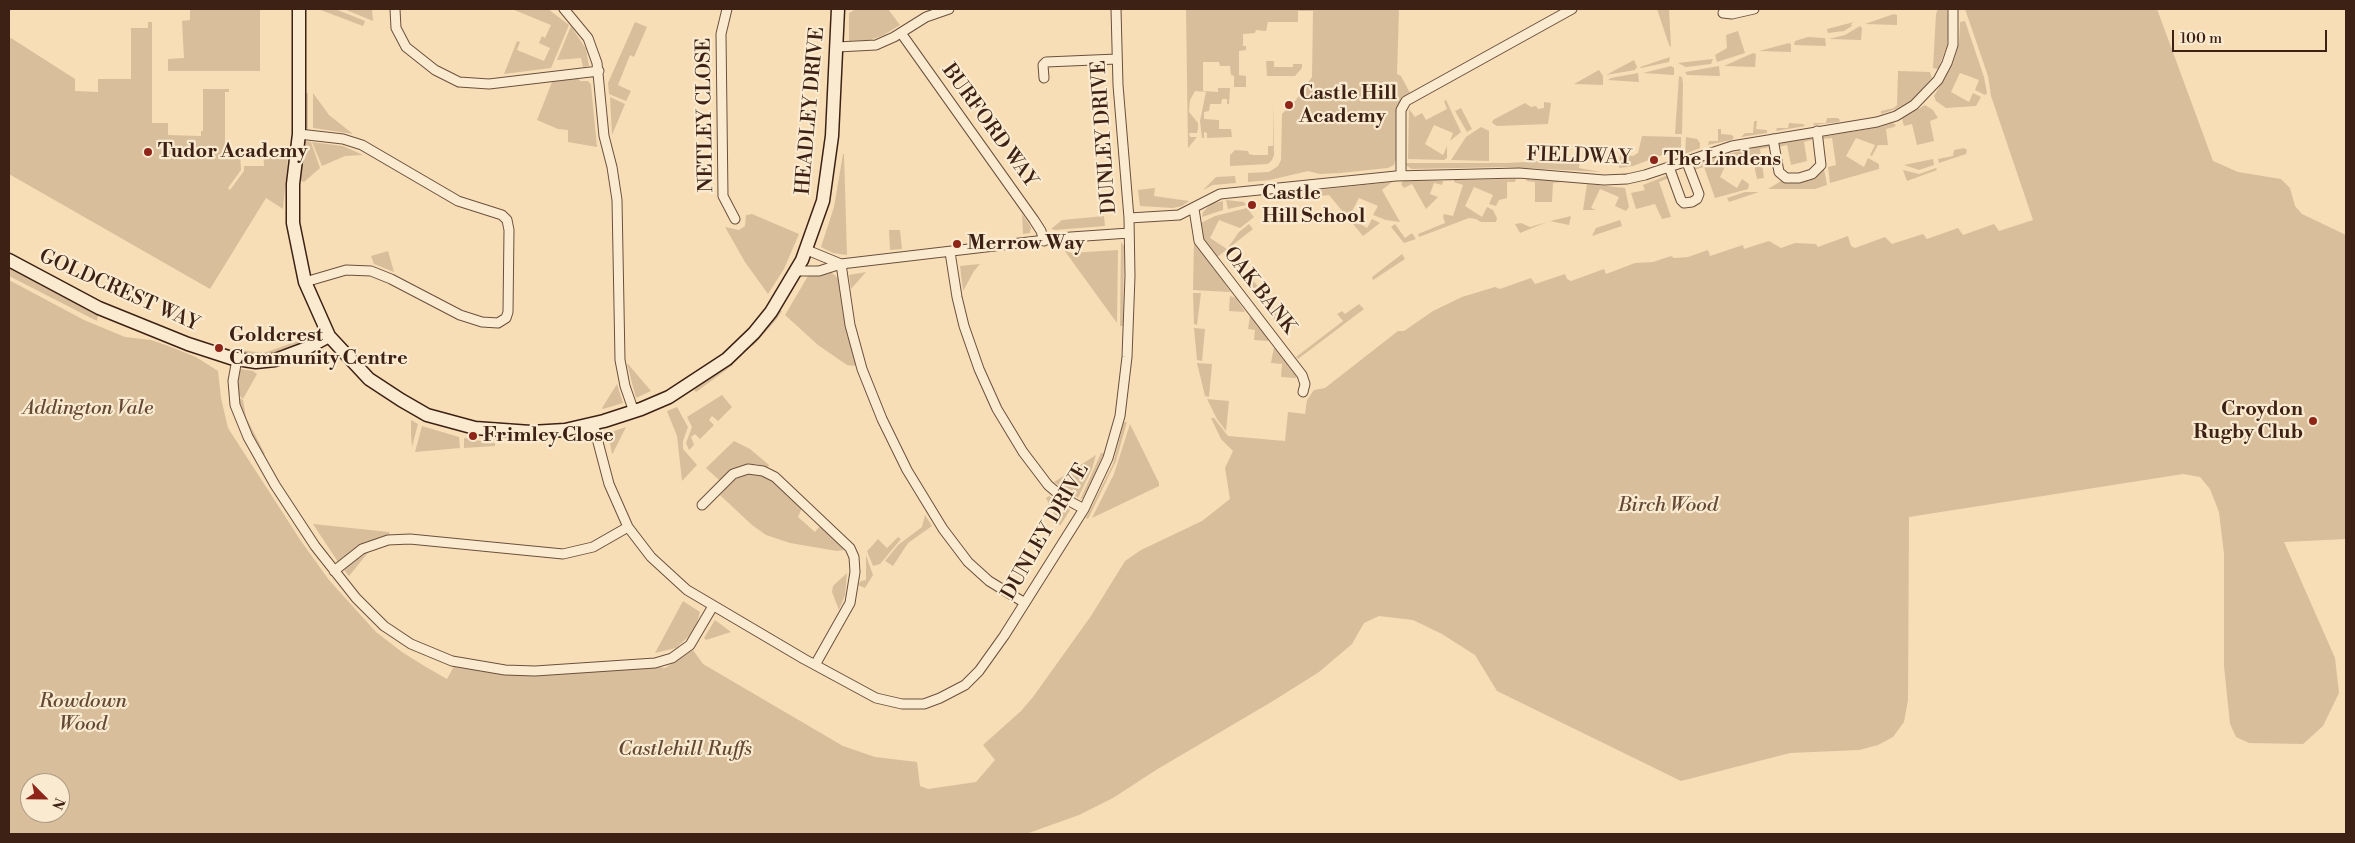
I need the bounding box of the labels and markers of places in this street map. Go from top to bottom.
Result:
place label: Castle Hill Academy [1299,82,1397,129]
marker: Castle Hill Academy [1283,99,1295,111]
place label: Tudor Academy [158,140,307,164]
marker: Tudor Academy [142,146,154,158]
place label: The Lindens [1664,148,1781,172]
marker: The Lindens [1648,154,1660,166]
place label: Castle Hill School [1262,182,1365,229]
marker: Castle Hill School [1246,199,1258,211]
place label: Merrow Way [967,232,1085,256]
marker: Merrow Way [951,238,963,250]
place label: Goldcrest Community Centre [229,324,408,371]
marker: Goldcrest Community Centre [213,342,225,354]
place label: Croydon Rugby Club [2193,398,2303,445]
marker: Croydon Rugby Club [2307,415,2319,427]
place label: Frimley Close [483,424,614,448]
marker: Frimley Close [467,430,479,442]

